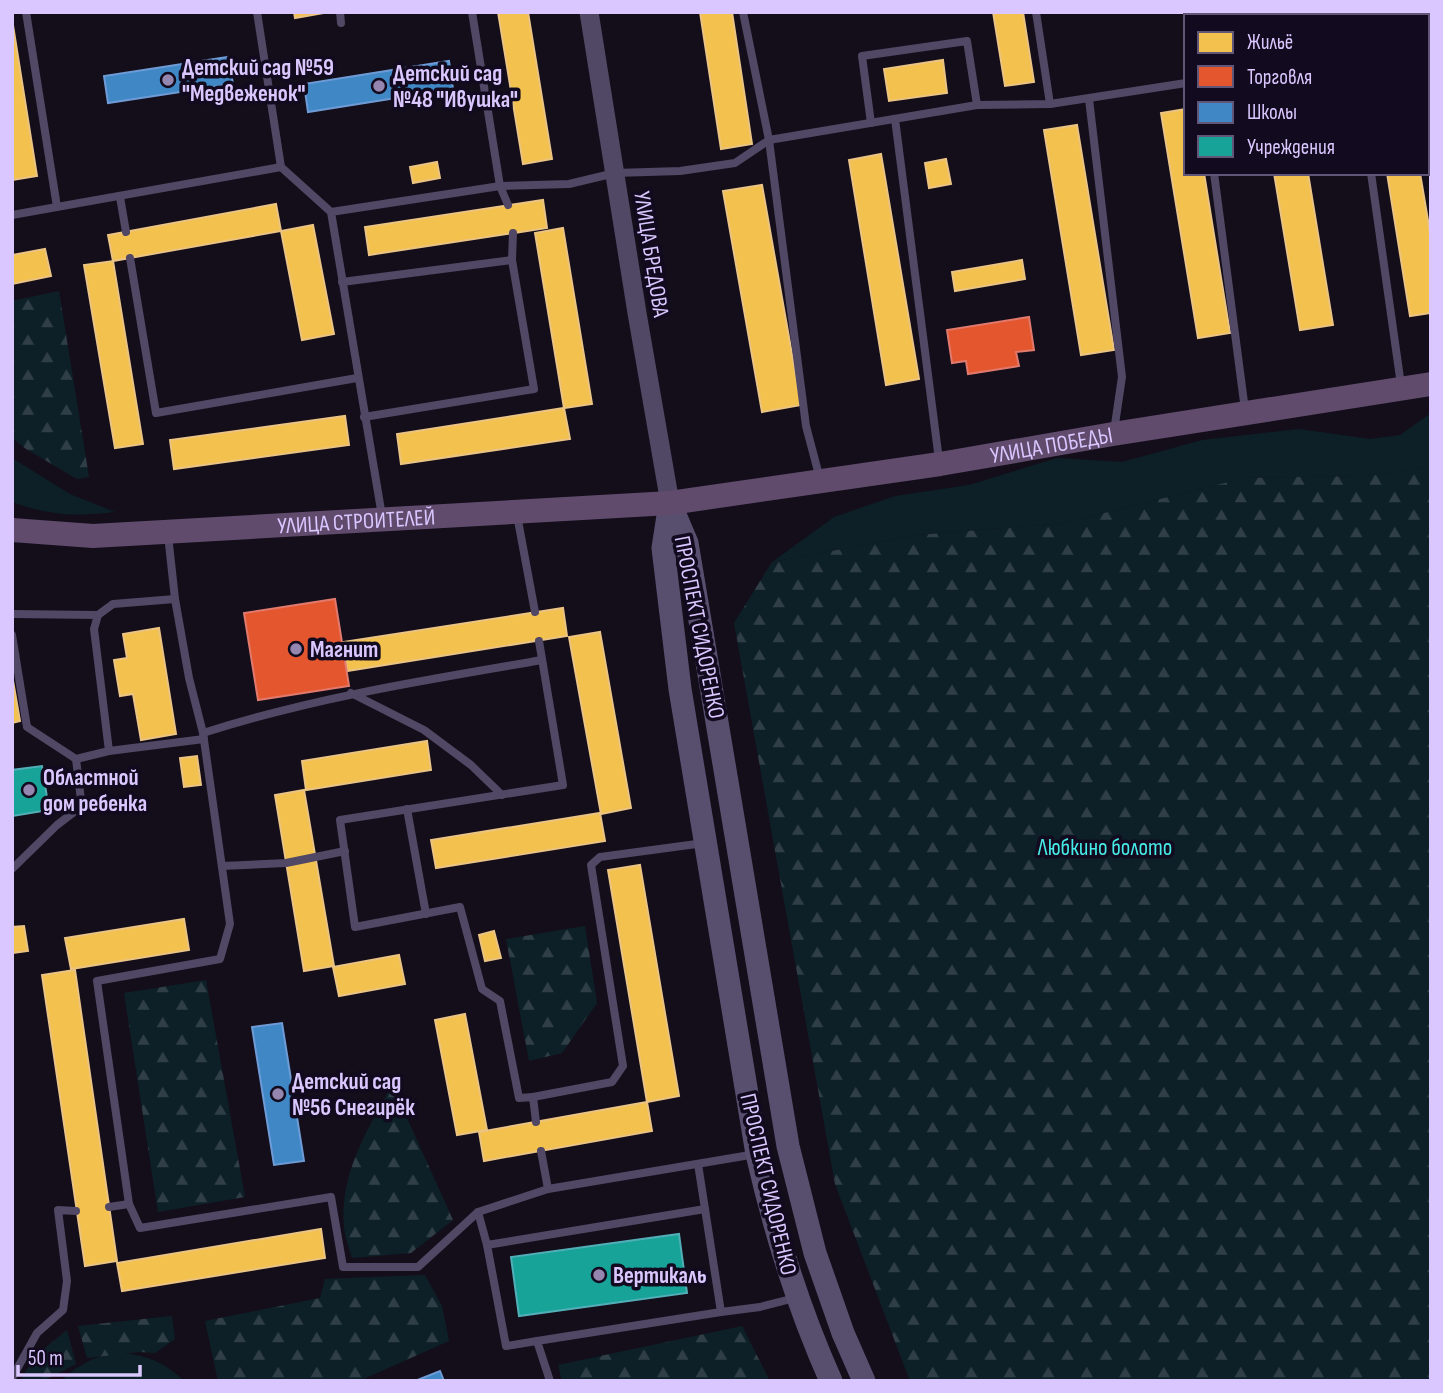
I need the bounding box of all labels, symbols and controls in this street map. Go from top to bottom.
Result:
legend [1184,14,1429,175]
text: Жильё [1247,30,1293,55]
place label: Детский сад №59 "Медвеженок" [182,54,334,108]
place label: Детский сад №48 "Ивушка" [393,60,518,114]
text: Торговля [1247,65,1312,90]
marker: Детский сад №59 "Медвеженок" [160,72,176,88]
marker: Детский сад №48 "Ивушка" [371,78,387,94]
text: Школы [1247,100,1297,125]
text: Учреждения [1247,135,1335,160]
street label: УЛИЦА БРЕДОВА [627,189,675,319]
street label: УЛИЦА ПОБЕДЫ [988,421,1115,470]
street label: УЛИЦА СТРОИТЕЛЕЙ [277,503,436,540]
street label: ПРОСПЕКТ СИДОРЕНКО [668,533,730,721]
place label: Магнит [310,636,378,664]
marker: Магнит [288,641,304,657]
place label: Областной дом ребенка [43,764,147,818]
marker: Областной дом ребенка [21,782,37,798]
park label: Любкино болото [1037,834,1172,862]
place label: Детский сад №56 Снегирёк [292,1068,415,1122]
marker: Детский сад №56 Снегирёк [270,1086,286,1102]
street label: ПРОСПЕКТ СИДОРЕНКО [734,1091,803,1278]
place label: Вертикаль [613,1262,707,1290]
marker: Вертикаль [591,1267,607,1283]
scale bar [18,1334,140,1378]
text: 50 m [28,1346,63,1371]

